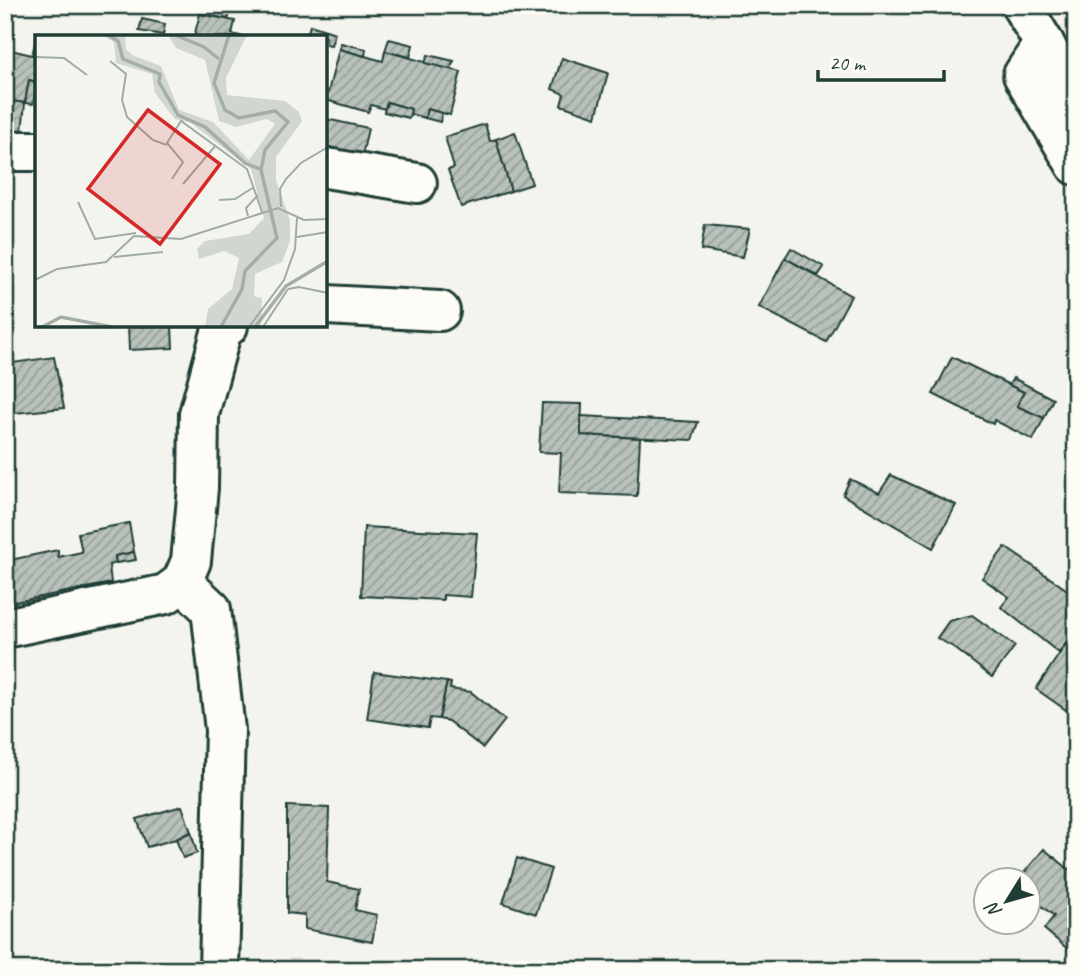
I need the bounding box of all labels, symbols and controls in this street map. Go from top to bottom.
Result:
inset map [35,35,327,327]
scale bar [818,38,944,82]
text: 20 m [829,50,867,76]
north arrow [972,866,1042,936]
text: N [979,896,1007,923]

